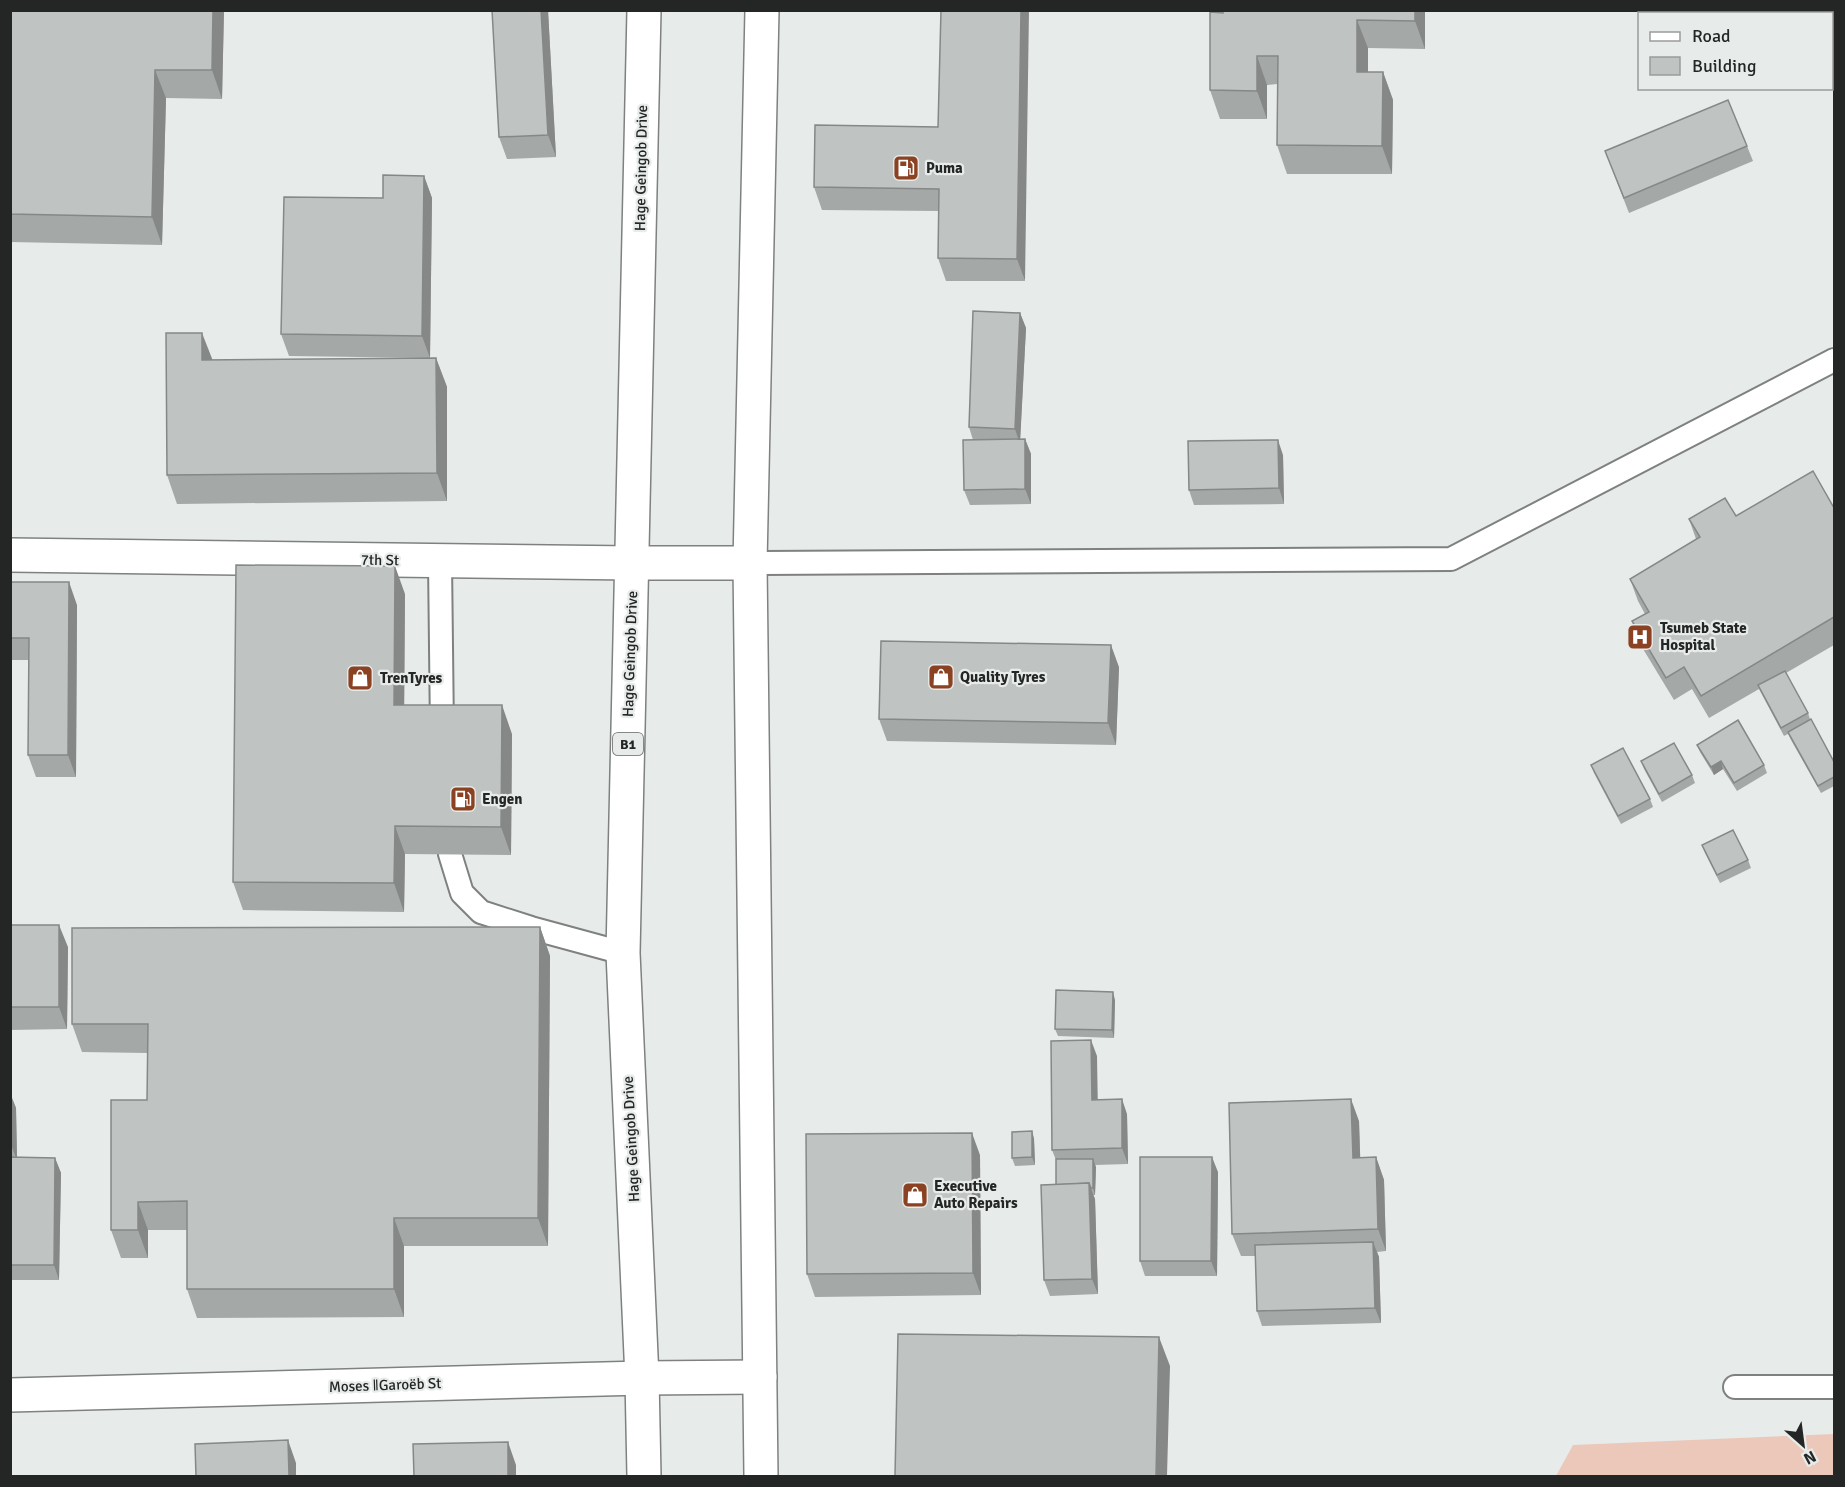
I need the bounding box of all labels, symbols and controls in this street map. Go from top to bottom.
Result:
legend [1638,12,1833,90]
text: Road [1692,25,1731,47]
text: Building [1692,55,1756,77]
street label: Hage Geingob Drive [631,105,651,231]
fuel station icon: Puma [891,153,921,183]
place label: Puma [926,159,963,177]
street label: 7th St [361,551,399,569]
street label: Hage Geingob Drive [619,591,641,717]
place label: Tsumeb State Hospital [1660,619,1747,654]
hospital icon: Tsumeb State Hospital [1625,622,1655,652]
shop icon: Quality Tyres [926,662,956,692]
shop icon: TrenTyres [345,663,375,693]
place label: Quality Tyres [960,668,1046,686]
place label: TrenTyres [380,669,443,687]
road number: B1 [613,733,643,755]
fuel station icon: Engen [448,784,478,814]
place label: Engen [482,790,523,808]
street label: Hage Geingob Drive [619,1075,643,1203]
place label: Executive Auto Repairs [934,1177,1018,1212]
shop icon: Executive Auto Repairs [900,1180,930,1210]
street label: Moses ǁGaroëb St [328,1374,442,1396]
north arrow [1773,1415,1833,1475]
text: N [1800,1446,1819,1469]

